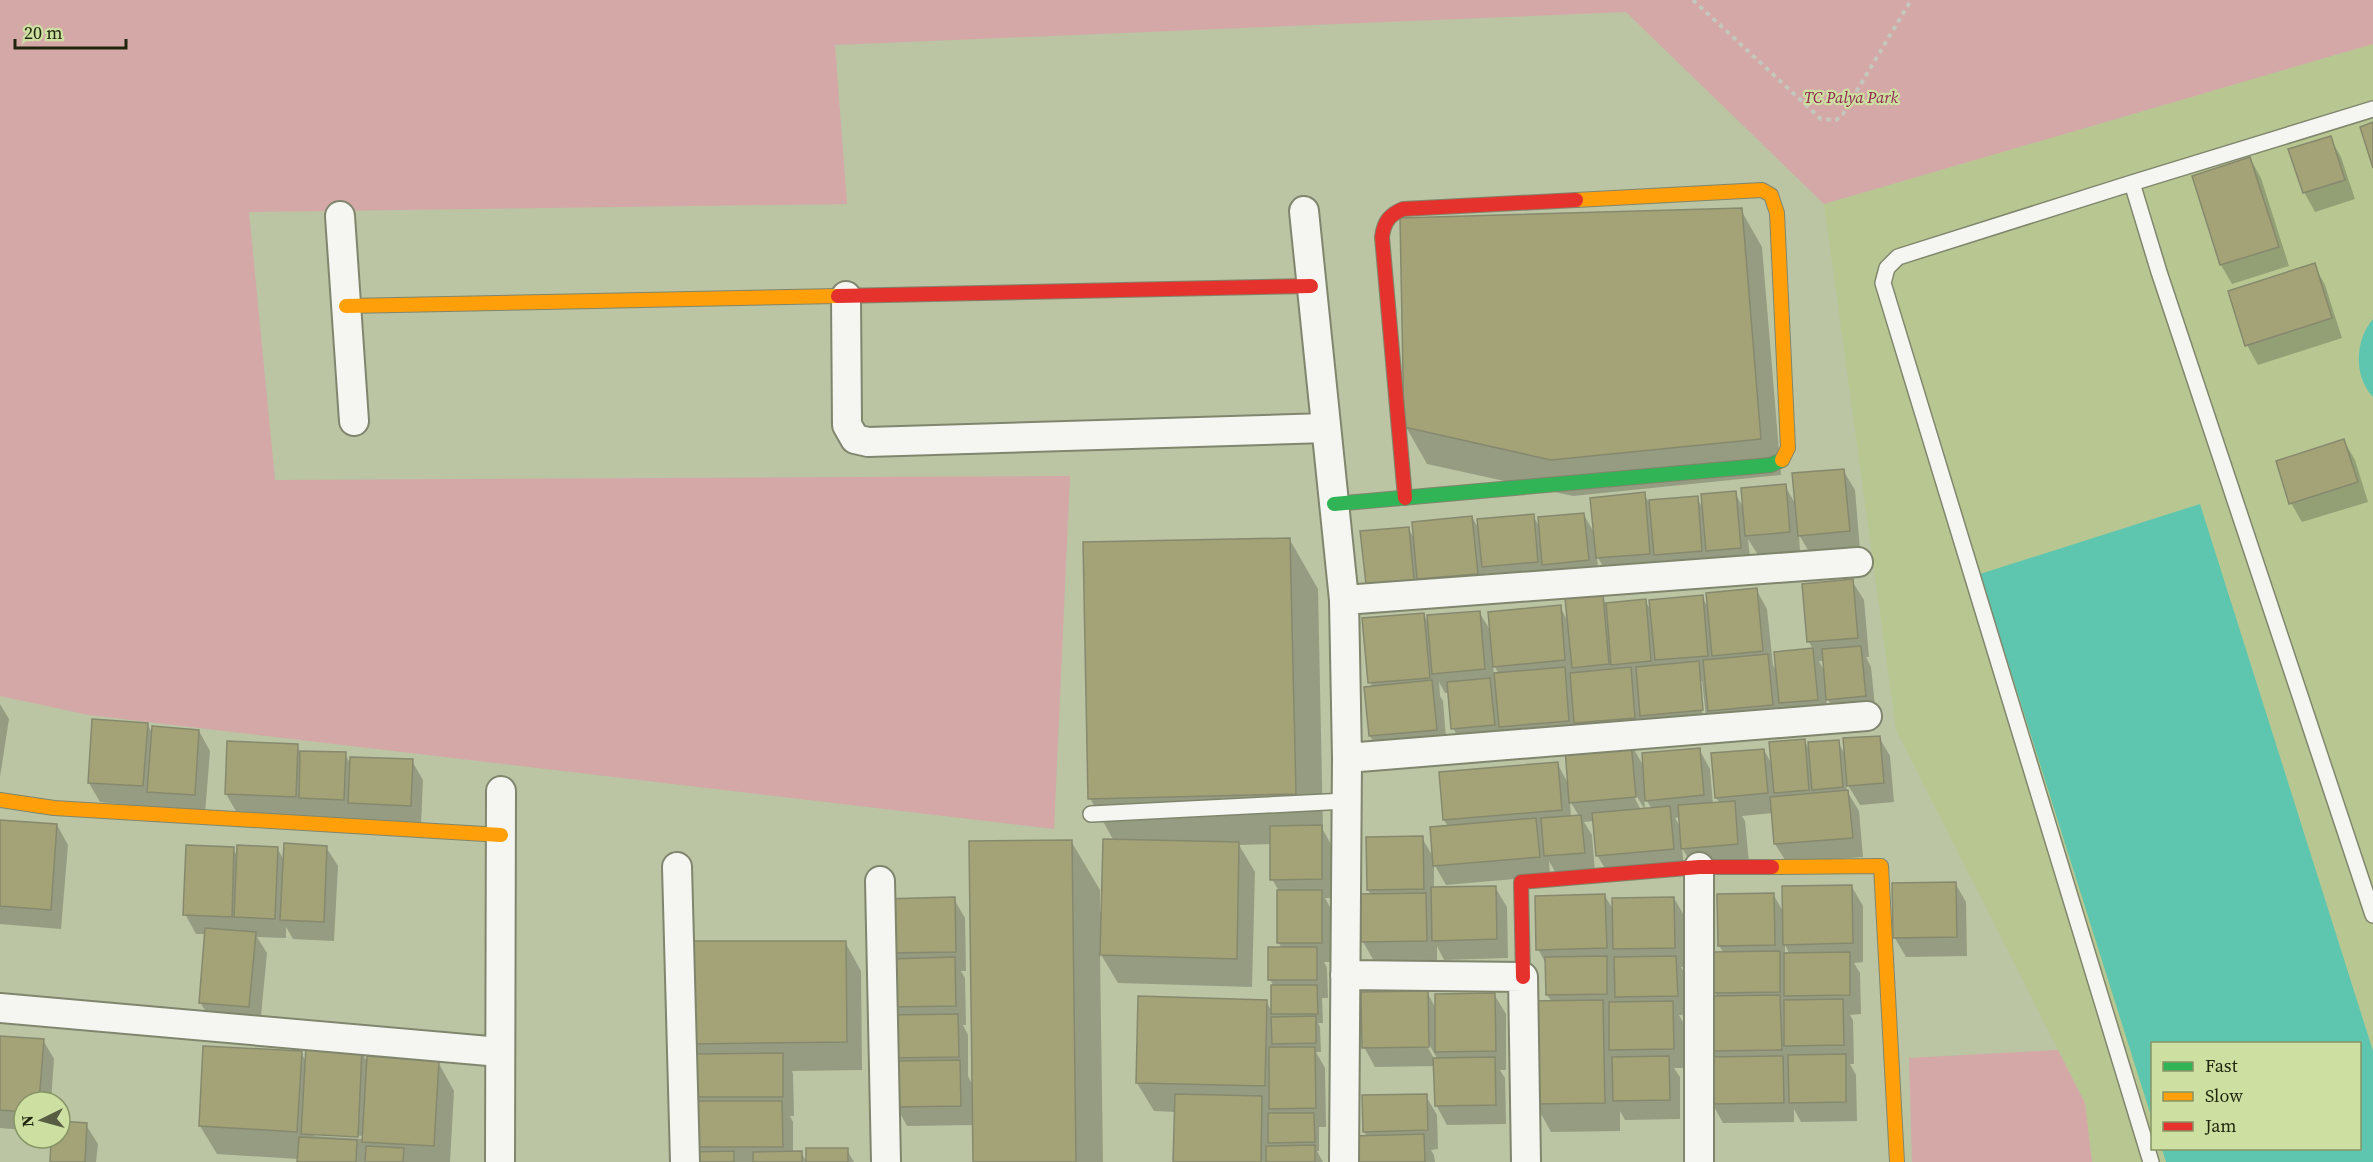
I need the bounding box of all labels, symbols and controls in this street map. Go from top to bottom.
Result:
scale bar [15,12,126,50]
text: 20 m [24,20,62,45]
park label: TC Palya Park [1804,86,1898,108]
legend [2151,1042,2361,1150]
text: Fast [2205,1053,2238,1078]
text: Slow [2205,1083,2243,1108]
north arrow [12,1090,72,1150]
text: Jam [2204,1113,2237,1138]
text: N [16,1114,39,1128]

